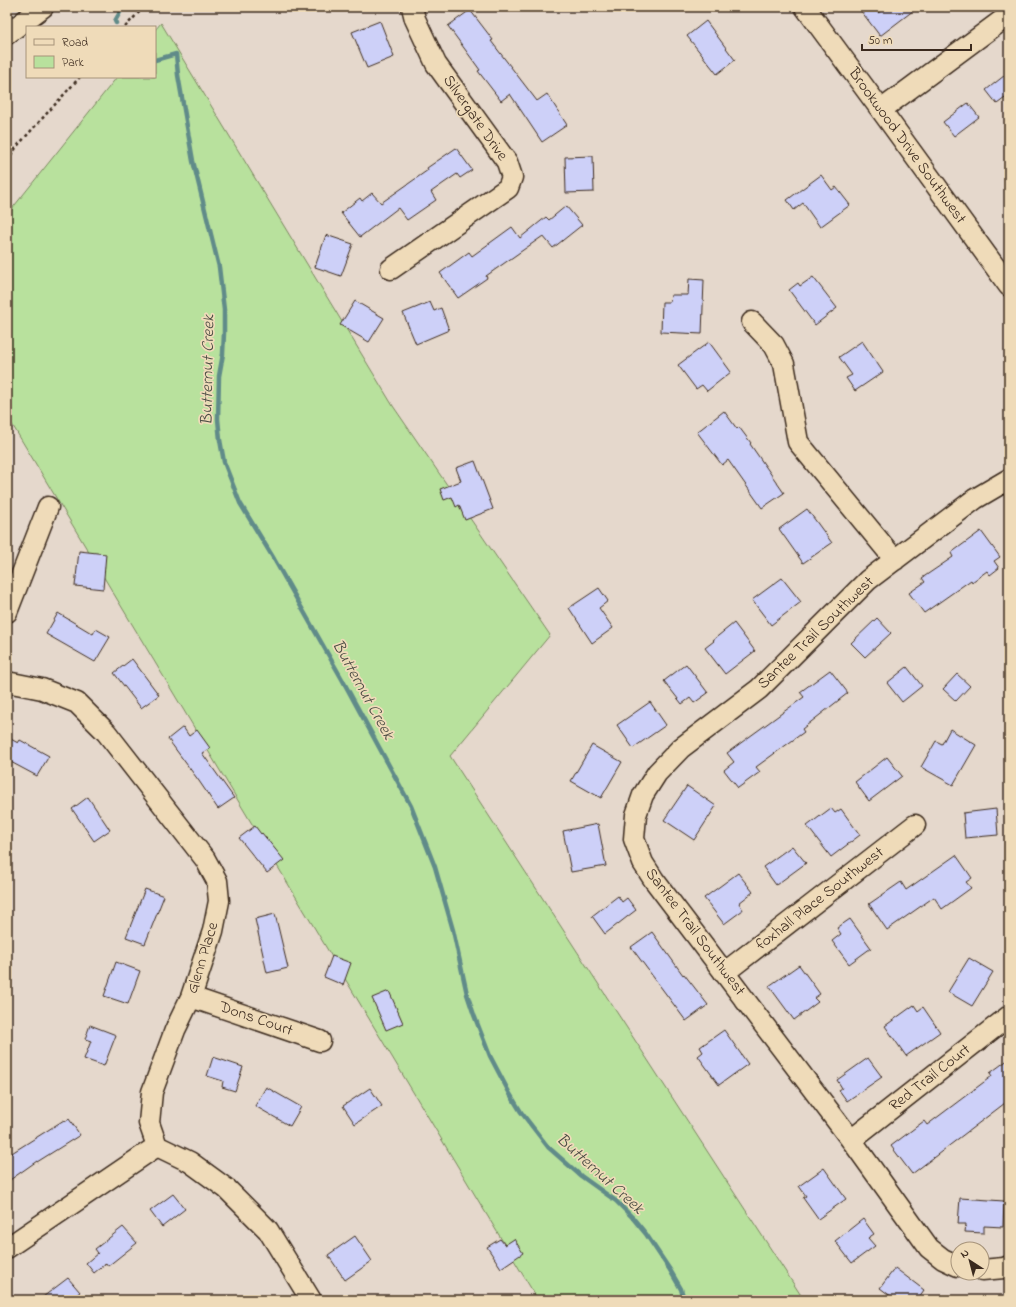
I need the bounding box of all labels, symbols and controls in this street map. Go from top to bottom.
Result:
legend [26,26,156,78]
scale bar [862,26,971,52]
text: 50 m [868,32,892,50]
text: Road [62,34,88,52]
text: Park [62,54,84,72]
street label: Brookwood Drive Southwest [841,62,972,230]
street label: Silvergate Drive [436,70,514,167]
water label: Butternut Creek [195,313,221,426]
street label: Santee Trail Southwest [752,570,880,695]
water label: Butternut Creek [325,636,402,746]
street label: foxhall Place Southwest [751,841,890,957]
street label: Santee Trail Southwest [639,863,752,1001]
street label: Glenn Place [181,919,225,997]
street label: Dons Court [215,995,297,1043]
street label: Red Trail Court [884,1038,976,1118]
water label: Butternut Creek [550,1128,651,1221]
north arrow [950,1241,990,1281]
text: N [957,1245,972,1262]

